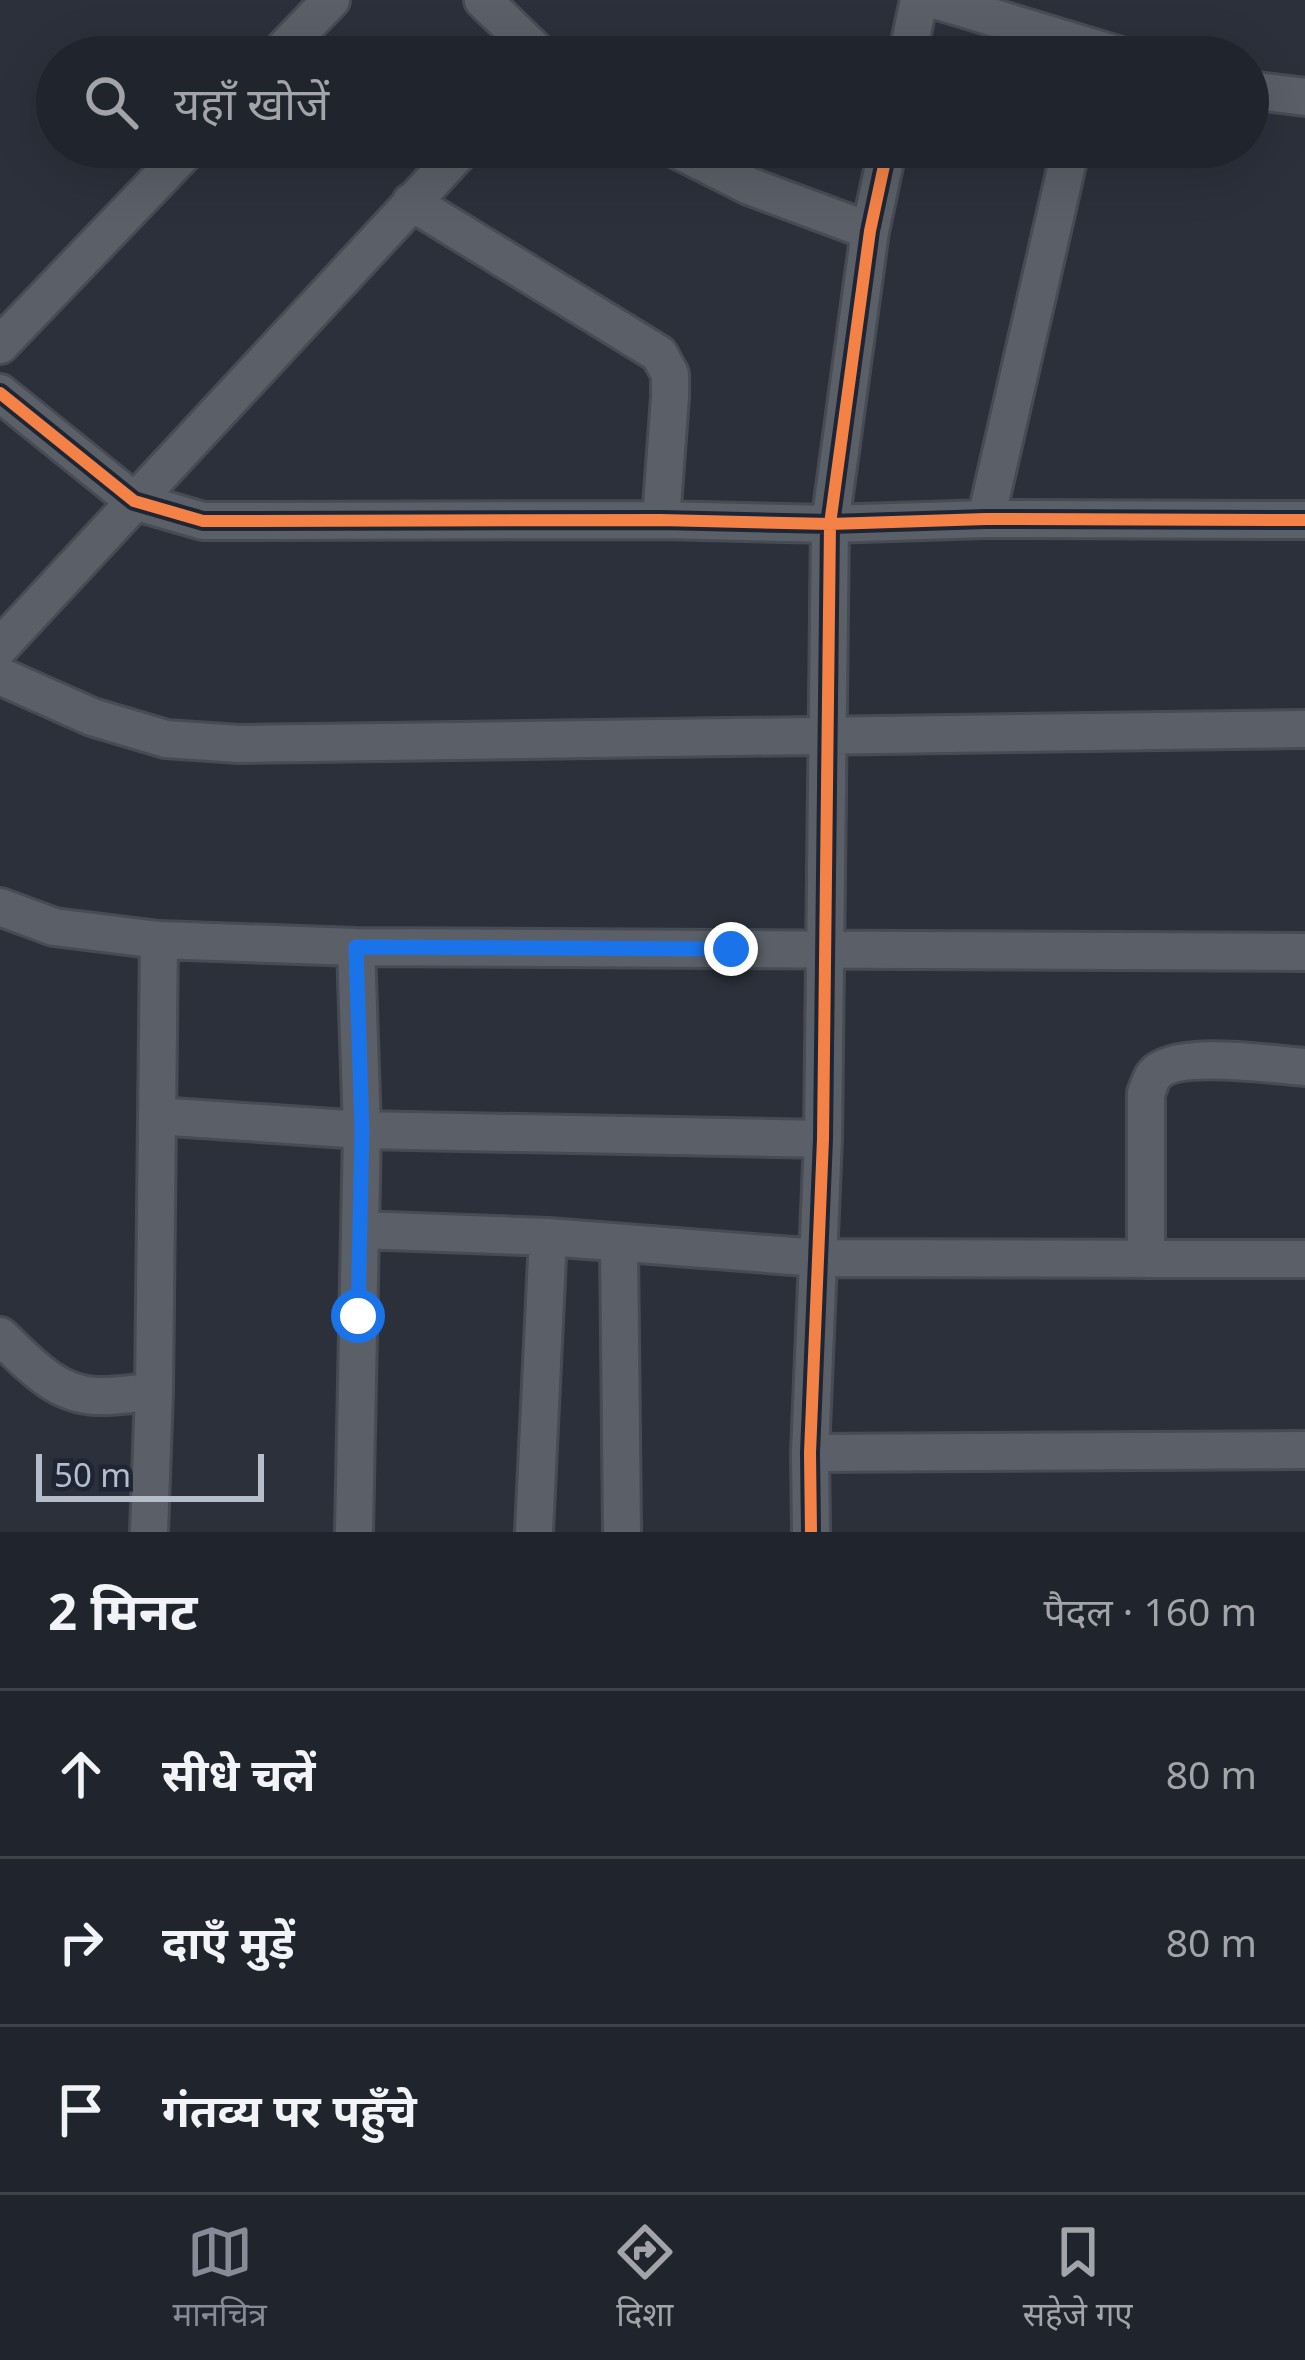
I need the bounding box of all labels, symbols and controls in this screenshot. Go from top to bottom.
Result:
search box [36,36,1269,168]
icon: search [78,69,144,135]
text: यहाँ खोजें [174,72,329,133]
route end [704,922,758,976]
route start [331,1289,385,1343]
scale bar [36,1448,264,1501]
text: 50 m [54,1452,131,1497]
text: 2 मिनट [48,1575,197,1645]
text: पैदल · 160 m [1043,1584,1257,1637]
icon: ahead [48,1741,114,1807]
text: सीधे चलें [162,1743,316,1804]
text: 80 m [1166,1747,1257,1800]
icon: right [48,1909,114,1975]
text: दाएँ मुड़ें [162,1911,295,1972]
text: 80 m [1166,1915,1257,1968]
icon: arrive [48,2077,114,2143]
text: गंतव्य पर पहुँचे [162,2079,417,2140]
tab: मानचित्र [172,2219,267,2336]
tab: दिशा [612,2219,678,2336]
tab: सहेजे गए [1023,2219,1132,2336]

